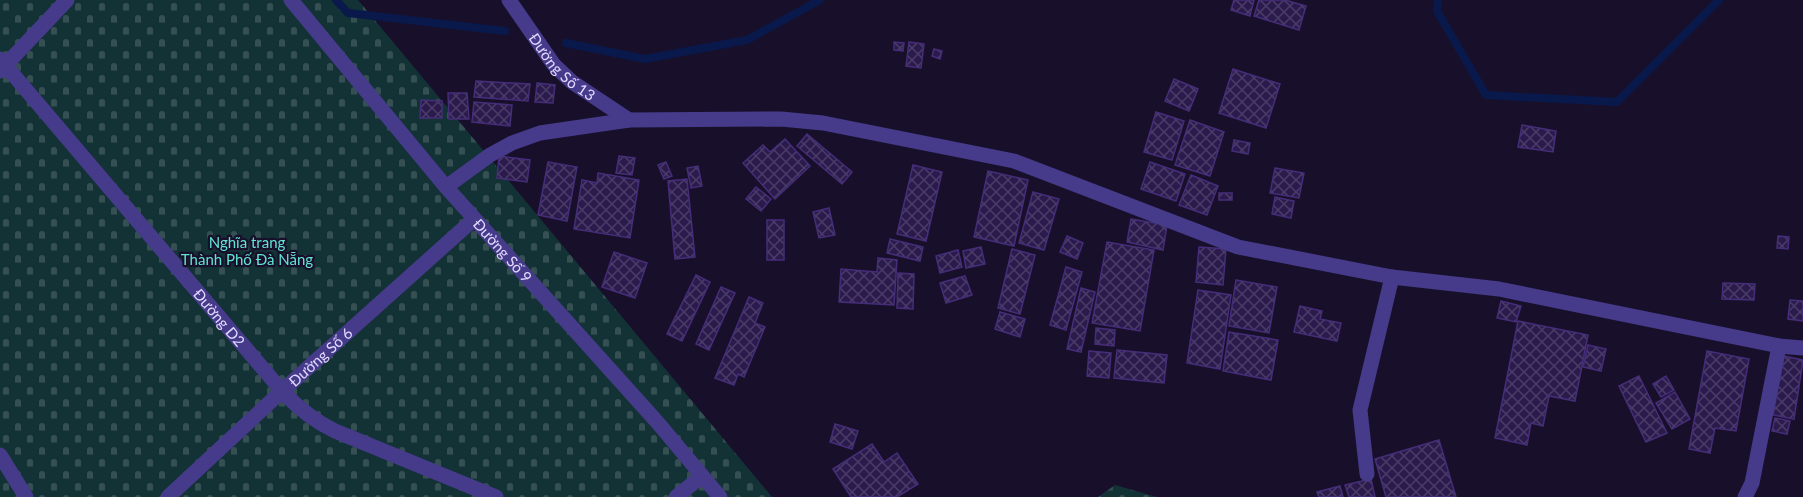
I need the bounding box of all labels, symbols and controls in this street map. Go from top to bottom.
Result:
street label: Đường Số 13 [526,29,599,104]
street label: Đường Số 9 [470,215,536,286]
park label: Nghĩa trang Thành Phố Đà Nẵng [181,233,313,268]
street label: Đường D2 [190,285,249,350]
street label: Đường Số 6 [285,323,356,390]

